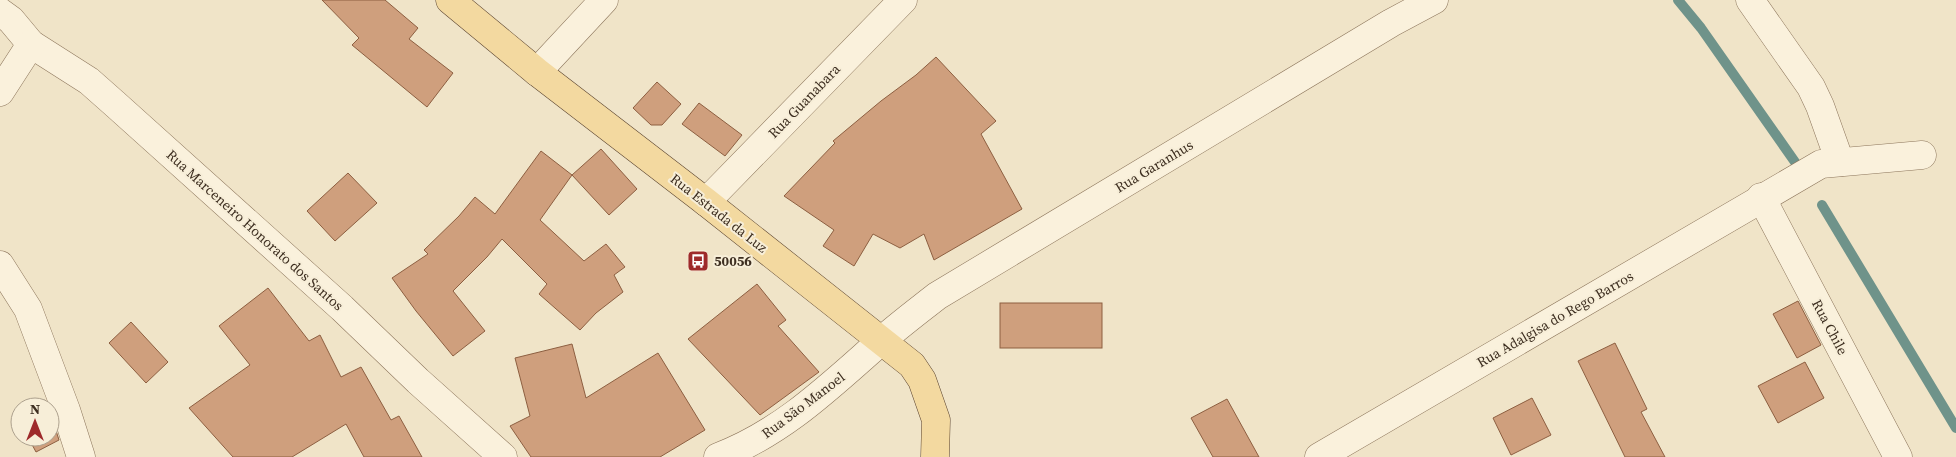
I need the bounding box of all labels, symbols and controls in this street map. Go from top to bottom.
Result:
street label: Rua Guanabara [763,59,845,142]
street label: Rua Garanhus [1111,135,1197,197]
street label: Rua Marceneiro Honorato dos Santos [162,145,348,315]
street label: Rua Estrada da Luz [666,169,772,258]
bus stop icon: 50056 [686,249,710,273]
place label: 50056 [714,251,752,271]
street label: Rua Adalgisa do Rego Barros [1473,266,1637,372]
street label: Rua Chile [1807,296,1853,358]
street label: Rua São Manoel [757,367,849,443]
north arrow [10,397,60,447]
text: N [30,399,40,419]

